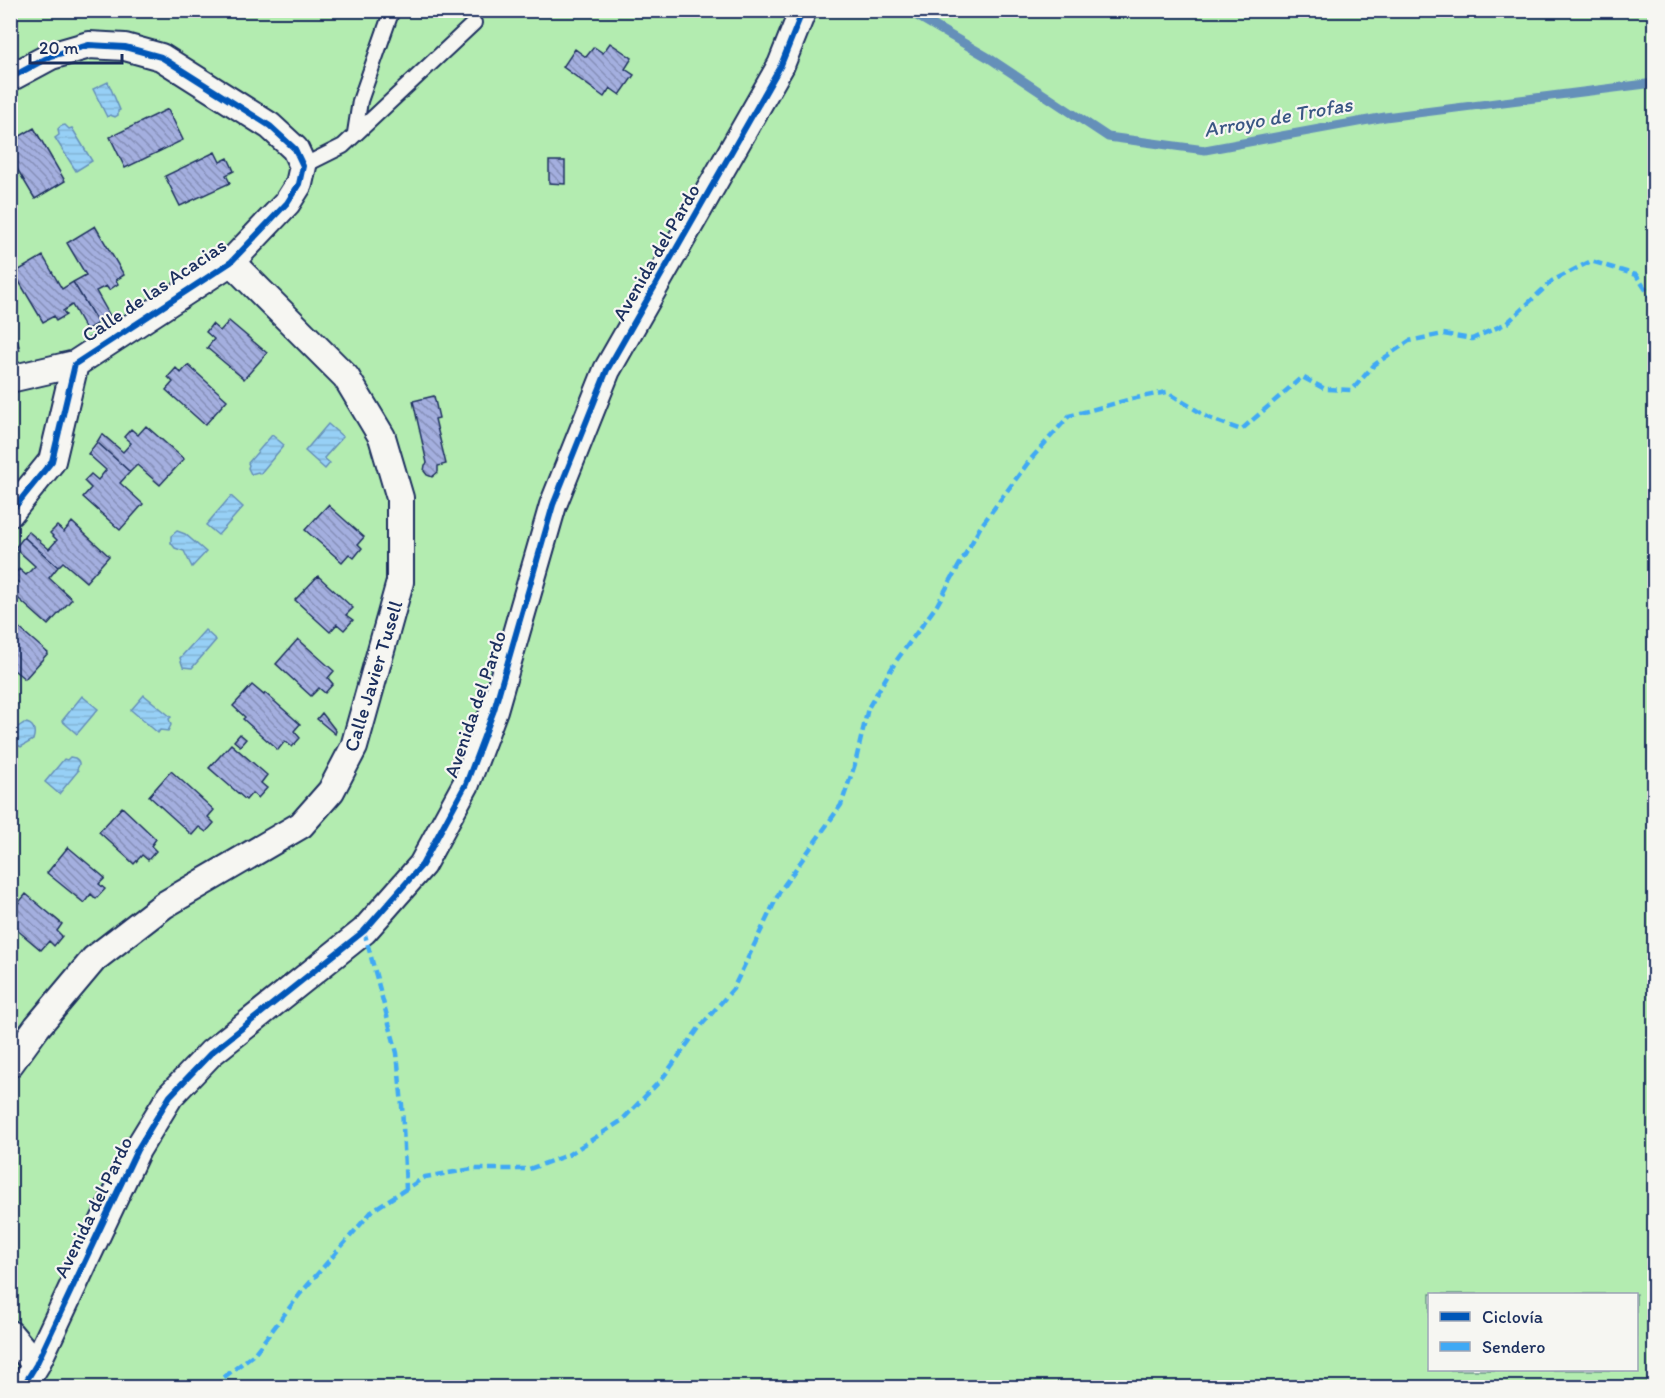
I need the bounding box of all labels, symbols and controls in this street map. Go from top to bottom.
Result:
scale bar [30,27,122,65]
text: 20 m [39,37,79,59]
water label: Arroyo de Trofas [1202,91,1356,142]
street label: Avenida del Pardo [607,179,705,325]
street label: Calle de las Acacias [77,233,231,347]
street label: Calle Javier Tusell [339,597,407,754]
street label: Avenida del Pardo [439,627,511,781]
street label: Avenida del Pardo [48,1133,138,1281]
legend [1428,1293,1638,1371]
text: Ciclovía [1482,1306,1544,1328]
text: Sendero [1482,1336,1545,1358]

